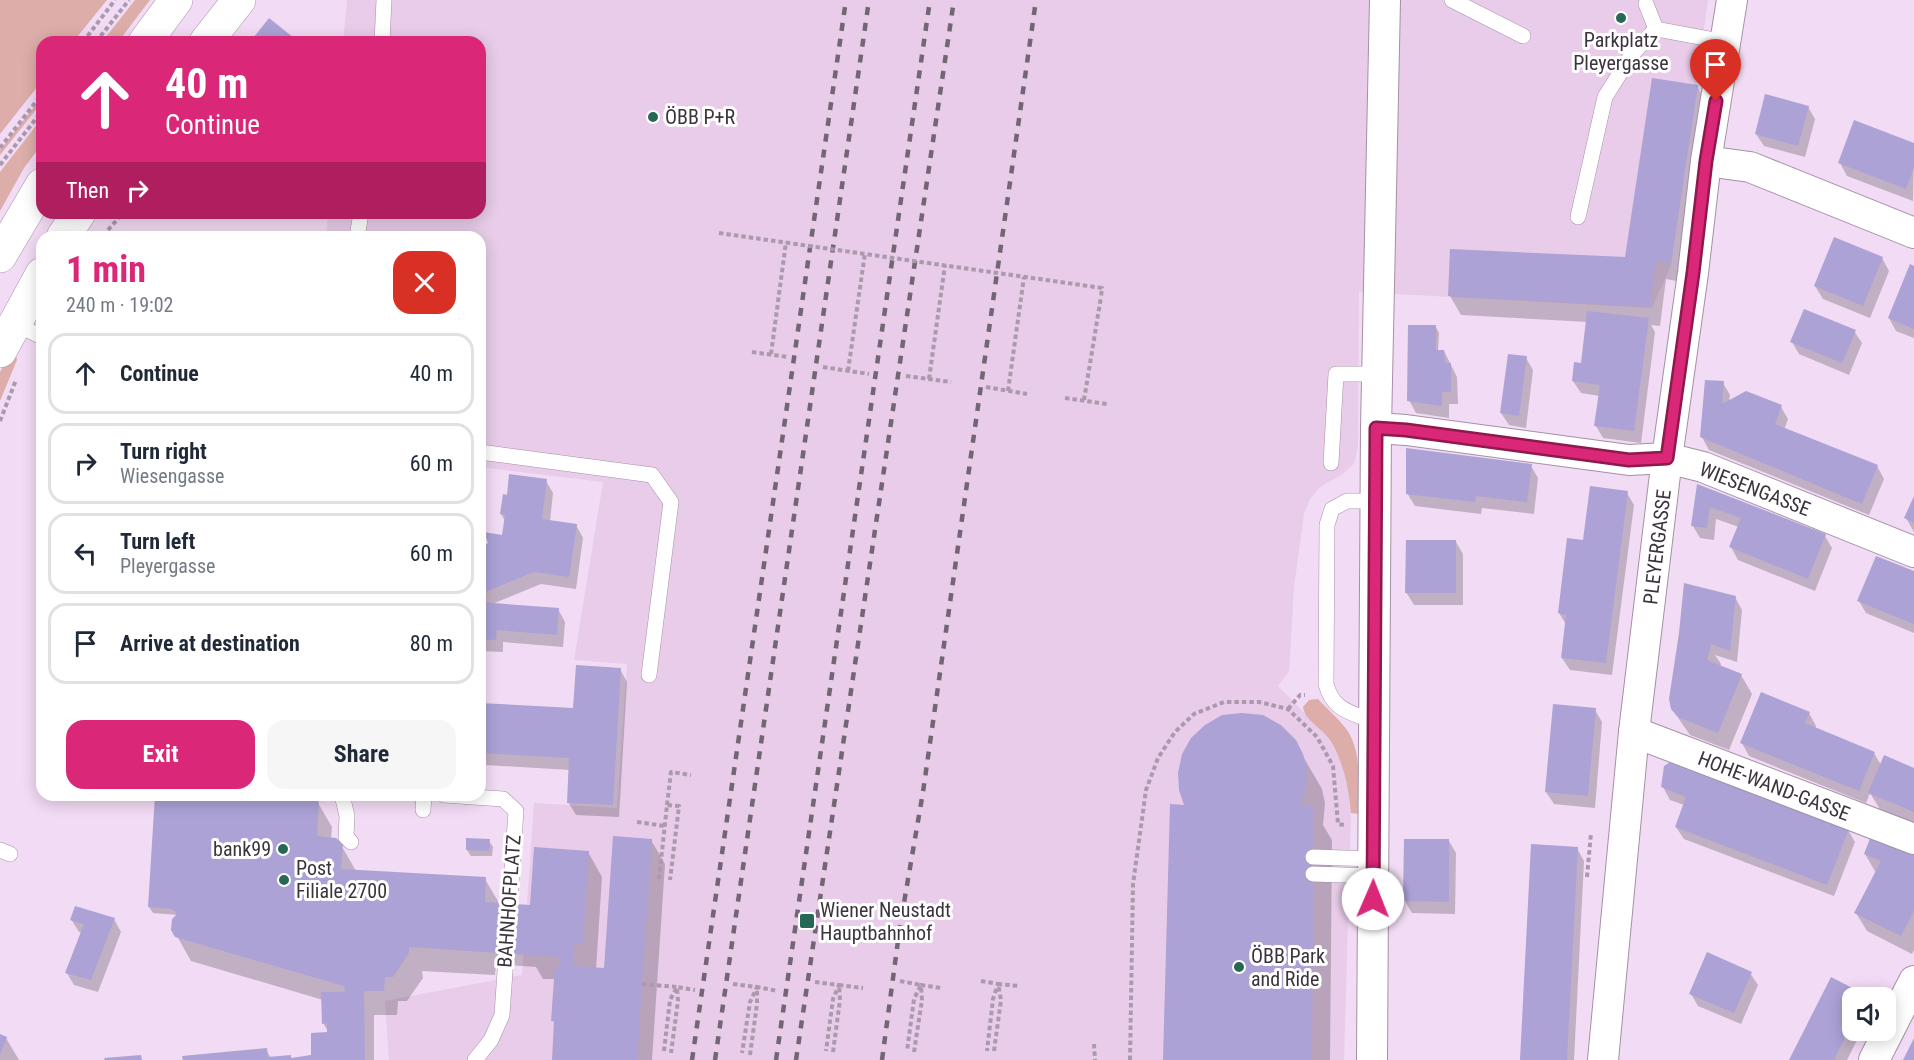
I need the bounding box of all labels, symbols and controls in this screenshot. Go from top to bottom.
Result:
marker: Parkplatz Pleyergasse [1614,11,1628,25]
place label: Parkplatz Pleyergasse [1573,28,1669,75]
pin [1690,39,1741,101]
icon: arrive [1699,48,1732,81]
text: 40 m [165,59,248,108]
icon: ahead [66,60,144,138]
place label: ÖBB P+R [665,105,735,129]
text: Continue [165,109,260,141]
marker: ÖBB P+R [646,110,660,124]
icon: right [121,174,154,207]
text: Then [66,178,109,203]
text: 1 min [66,249,146,291]
button: close [393,251,456,314]
text: 240 m · 19:02 [66,293,173,317]
icon: ahead [69,357,102,390]
text: Continue [120,361,199,386]
text: 40 m [410,361,453,386]
text: Turn right [120,439,207,464]
icon: right [69,447,102,480]
text: 60 m [410,451,453,476]
street label: WIESENGASSE [1696,457,1814,521]
text: Wiesengasse [120,464,224,488]
street label: PLEYERGASSE [1638,488,1676,606]
text: Turn left [120,529,195,554]
icon: left [69,537,102,570]
text: 60 m [410,541,453,566]
text: Pleyergasse [120,554,215,578]
icon: arrive [69,627,102,660]
text: Arrive at destination [120,631,300,656]
text: 80 m [410,631,453,656]
button: Exit [66,720,255,789]
button: Share [267,720,456,789]
street label: HOHE-WAND-GASSE [1695,746,1853,826]
street label: BAHNHOFPLATZ [492,834,526,968]
place label: bank99 [213,837,271,861]
marker: bank99 [276,842,290,856]
place label: Post Filiale 2700 [296,856,387,903]
position arrow [1341,867,1405,931]
marker: Post Filiale 2700 [277,873,291,887]
place label: Wiener Neustadt Hauptbahnhof [820,898,951,945]
marker: Wiener Neustadt Hauptbahnhof [798,912,816,930]
place label: ÖBB Park and Ride [1251,944,1325,991]
marker: ÖBB Park and Ride [1232,960,1246,974]
map controls [1842,987,1896,1041]
button: sound [1842,987,1896,1041]

